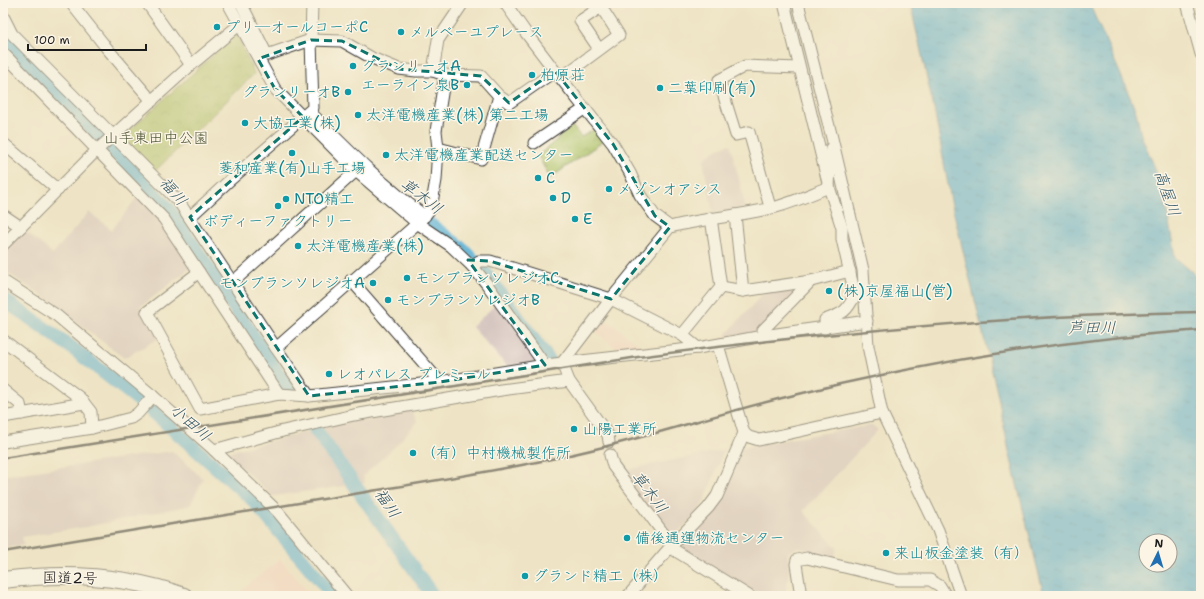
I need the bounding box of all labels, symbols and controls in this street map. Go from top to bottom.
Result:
place label: プリ―オールコーポC [225,17,368,37]
marker: プリ―オールコーポC [212,22,222,32]
place label: メルベーユプレース [409,22,543,42]
scale bar [28,26,146,52]
marker: メルベーユプレース [396,27,406,37]
text: 100 m [34,32,70,48]
place label: グランリーオA [361,56,461,76]
marker: グランリーオA [348,61,358,71]
place label: 柏原荘 [540,65,585,85]
marker: 柏原荘 [527,70,537,80]
place label: エーライン泉B [361,75,459,95]
place label: 二葉印刷(有) [668,78,756,98]
marker: エーライン泉B [462,80,472,90]
place label: グランリーオB [242,82,340,102]
marker: 二葉印刷(有) [655,83,665,93]
marker: グランリーオB [343,87,353,97]
place label: 太洋電機産業(株) 第二工場 [366,105,549,125]
marker: 太洋電機産業(株) 第二工場 [353,110,363,120]
place label: 大協工業(株) [253,113,341,133]
marker: 大協工業(株) [240,118,250,128]
park label: 山手東田中公園 [103,128,209,148]
place label: 太洋電機産業配送センター [394,145,573,165]
marker: 菱和産業(有)山手工場 [287,148,297,158]
marker: 太洋電機産業配送センター [381,150,391,160]
place label: 菱和産業(有)山手工場 [218,158,366,178]
water label: 高屋川 [1150,167,1185,219]
place label: C [546,168,555,188]
water label: 福川 [155,172,192,210]
marker: C [533,173,543,183]
water label: 草木川 [396,174,447,219]
place label: メゾンオアシス [617,179,722,199]
marker: メゾンオアシス [604,184,614,194]
place label: D [561,188,571,208]
place label: NTO精工 [294,189,354,209]
marker: D [548,193,558,203]
marker: NTO精工 [281,194,291,204]
marker: ボディーファクトリー [273,201,283,211]
place label: E [583,209,592,229]
place label: ボディーファクトリー [203,211,353,231]
marker: E [570,214,580,224]
place label: 太洋電機産業(株) [306,236,424,256]
marker: 太洋電機産業(株) [293,241,303,251]
place label: モンブランソレジオC [415,268,559,288]
place label: モンブランソレジオA [219,273,365,293]
marker: モンブランソレジオC [402,273,412,283]
marker: モンブランソレジオA [368,278,378,288]
place label: (株)京屋福山(営) [837,281,952,301]
marker: (株)京屋福山(営) [824,286,834,296]
place label: モンブランソレジオB [396,290,540,310]
marker: モンブランソレジオB [383,295,393,305]
water label: 芦田川 [1068,317,1116,338]
place label: レオパレス プレミール [337,364,491,384]
marker: レオパレス プレミール [324,369,334,379]
water label: 小田川 [166,399,216,446]
place label: 山陽工業所 [582,419,657,439]
marker: 山陽工業所 [569,424,579,434]
place label: （有）中村機械製作所 [421,443,571,463]
marker: （有）中村機械製作所 [408,448,418,458]
water label: 草木川 [627,467,672,518]
water label: 福川 [370,484,405,522]
place label: 備後通運物流センター [635,528,784,548]
marker: 備後通運物流センター [622,533,632,543]
north arrow [1138,533,1178,573]
text: N [1154,536,1164,551]
place label: 来山板金塗装（有） [894,543,1029,563]
marker: 来山板金塗装（有） [881,548,891,558]
place label: グランド精工（株） [533,566,668,586]
street label: 国道2号 [42,568,98,588]
marker: グランド精工（株） [520,571,530,581]

